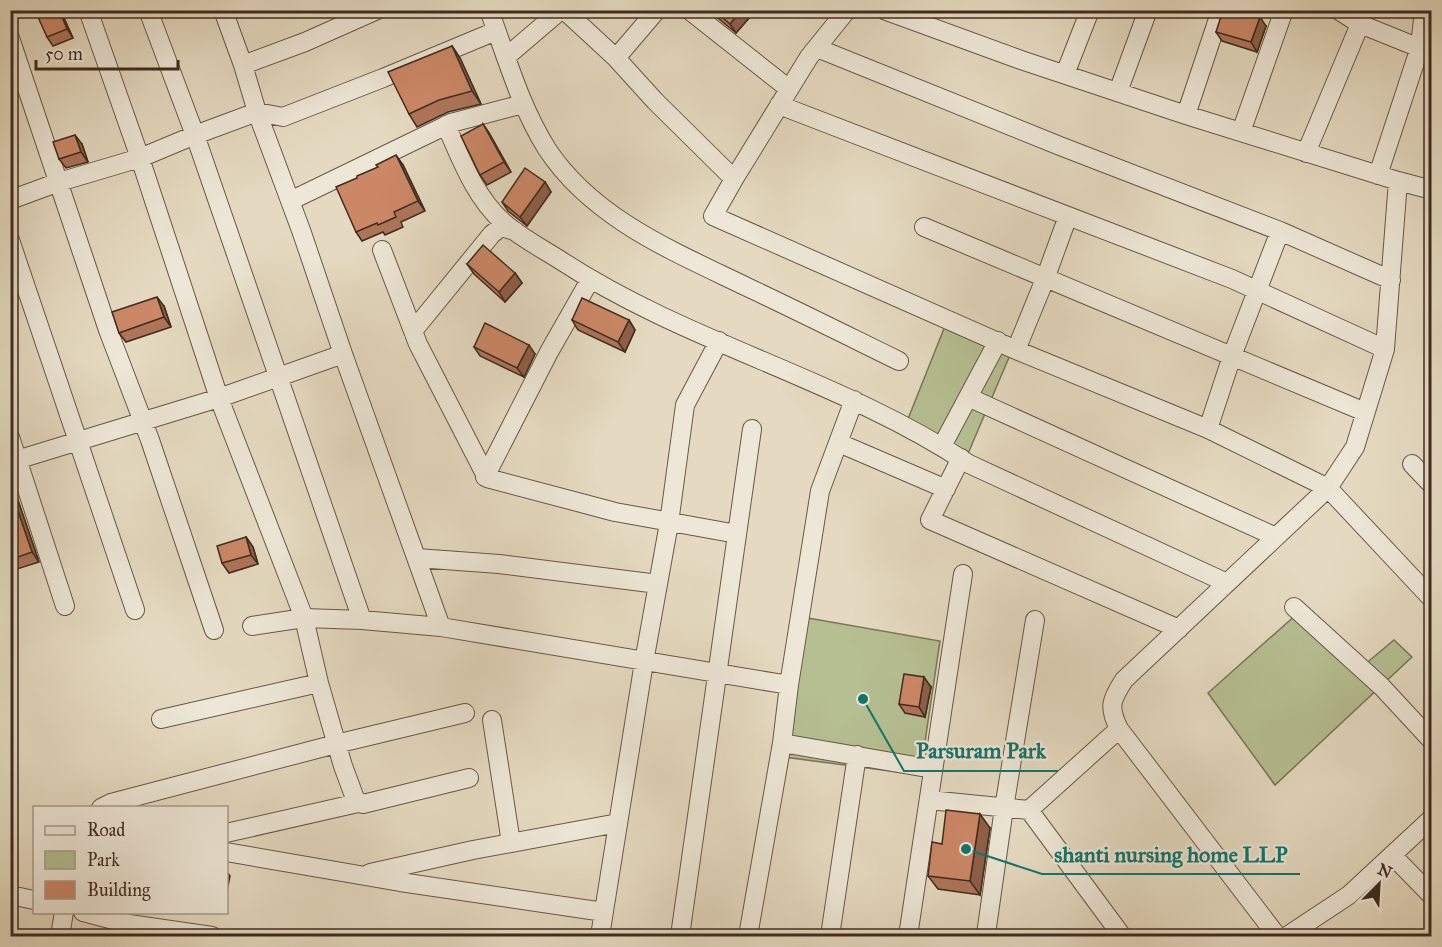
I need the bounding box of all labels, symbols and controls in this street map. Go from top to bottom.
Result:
scale bar [36,33,178,71]
text: 50 m [45,43,83,65]
callout: Parsuram Park [904,731,1058,771]
text: Parsuram Park [916,737,1047,764]
legend [33,806,228,914]
text: Road [87,819,125,841]
callout: shanti nursing home LLP [1042,834,1300,874]
text: shanti nursing home LLP [1054,841,1288,868]
text: Park [87,849,120,871]
north arrow [1349,854,1409,914]
text: N [1375,859,1395,882]
text: Building [87,879,151,902]

